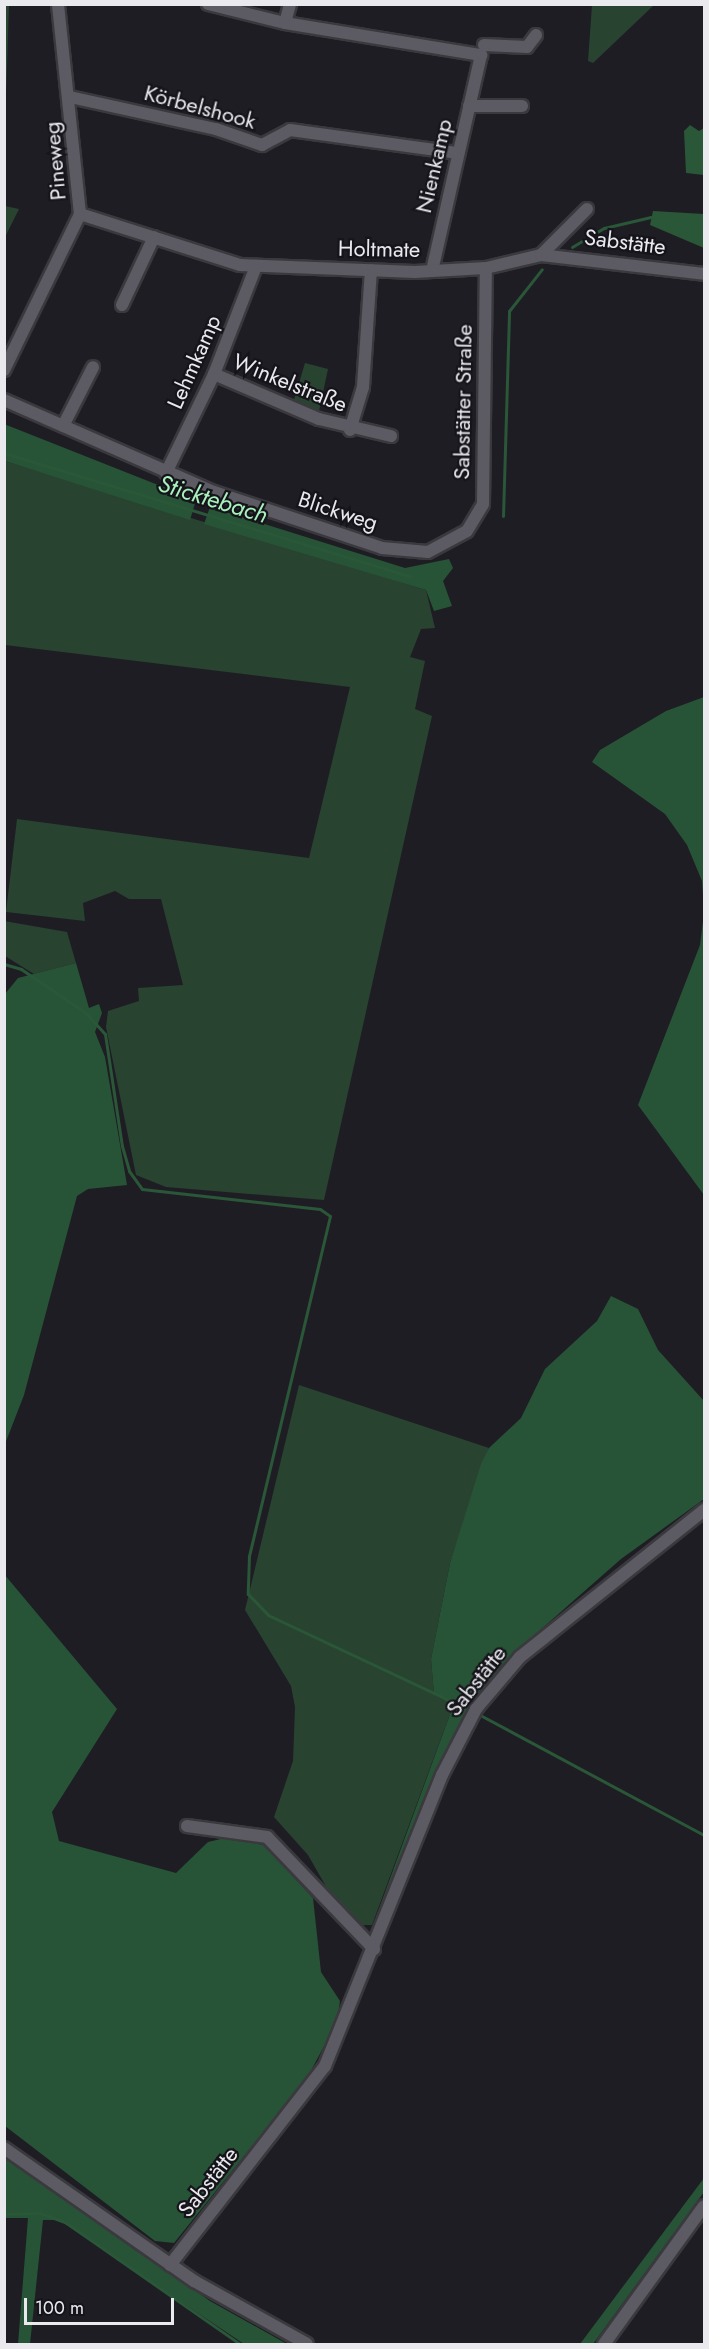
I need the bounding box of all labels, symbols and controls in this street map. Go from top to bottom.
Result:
street label: Körbelshook [141,79,259,135]
street label: Nienkamp [410,116,458,216]
street label: Pineweg [38,121,72,201]
street label: Sabstätte [583,224,667,260]
street label: Holtmate [338,235,420,263]
street label: Lehmkamp [162,311,226,413]
street label: Sabstätter Straße [448,324,478,480]
street label: Winkelstraße [229,348,351,418]
water label: Sticktebach [155,469,271,529]
street label: Blickweg [295,486,381,536]
street label: Sabstätte [440,1641,512,1721]
street label: Sabstätte [172,2142,244,2222]
scale bar [27,2286,177,2324]
text: 100 m [35,2295,84,2321]

